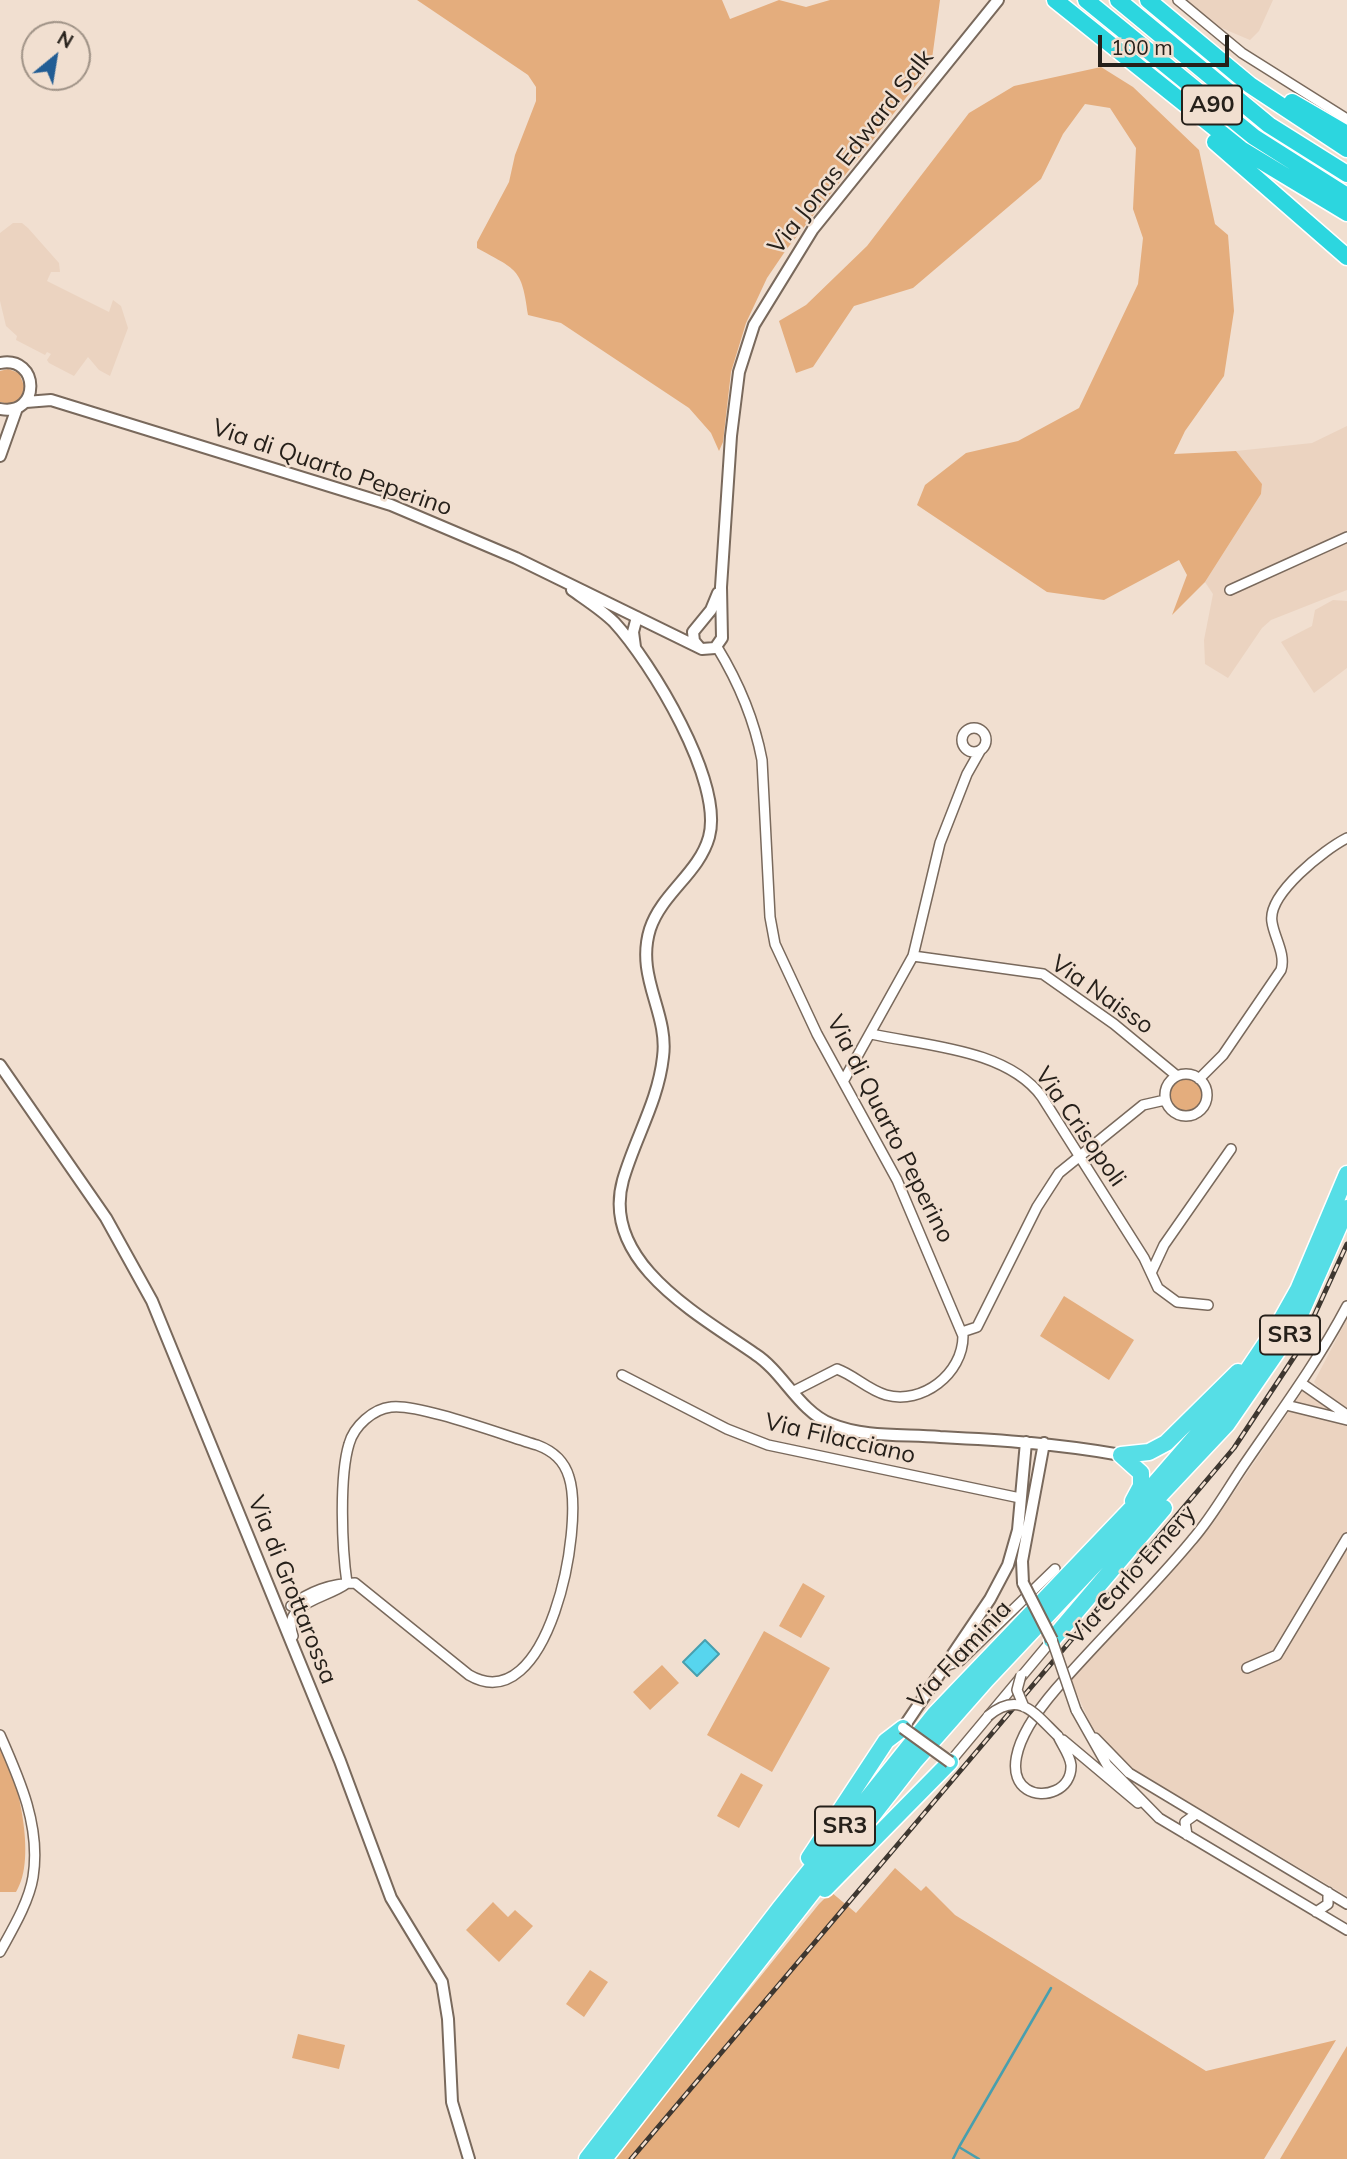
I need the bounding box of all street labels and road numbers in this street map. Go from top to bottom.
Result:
street label: Via Jonas Edward Salk [762,44,940,260]
road number: A90 [1182,86,1242,124]
street label: Via di Quarto Peperino [208,413,456,523]
street label: Via Naisso [1045,949,1159,1041]
street label: Via di Quarto Peperino [820,1010,960,1248]
street label: Via Crisopoli [1028,1062,1132,1192]
road number: SR3 [1260,1316,1320,1354]
street label: Via Filacciano [762,1408,918,1470]
street label: Via di Grottarossa [241,1492,343,1688]
street label: Via Carlo Emery [1062,1499,1202,1651]
street label: Via Flaminia [903,1595,1017,1715]
road number: SR3 [815,1806,875,1845]

